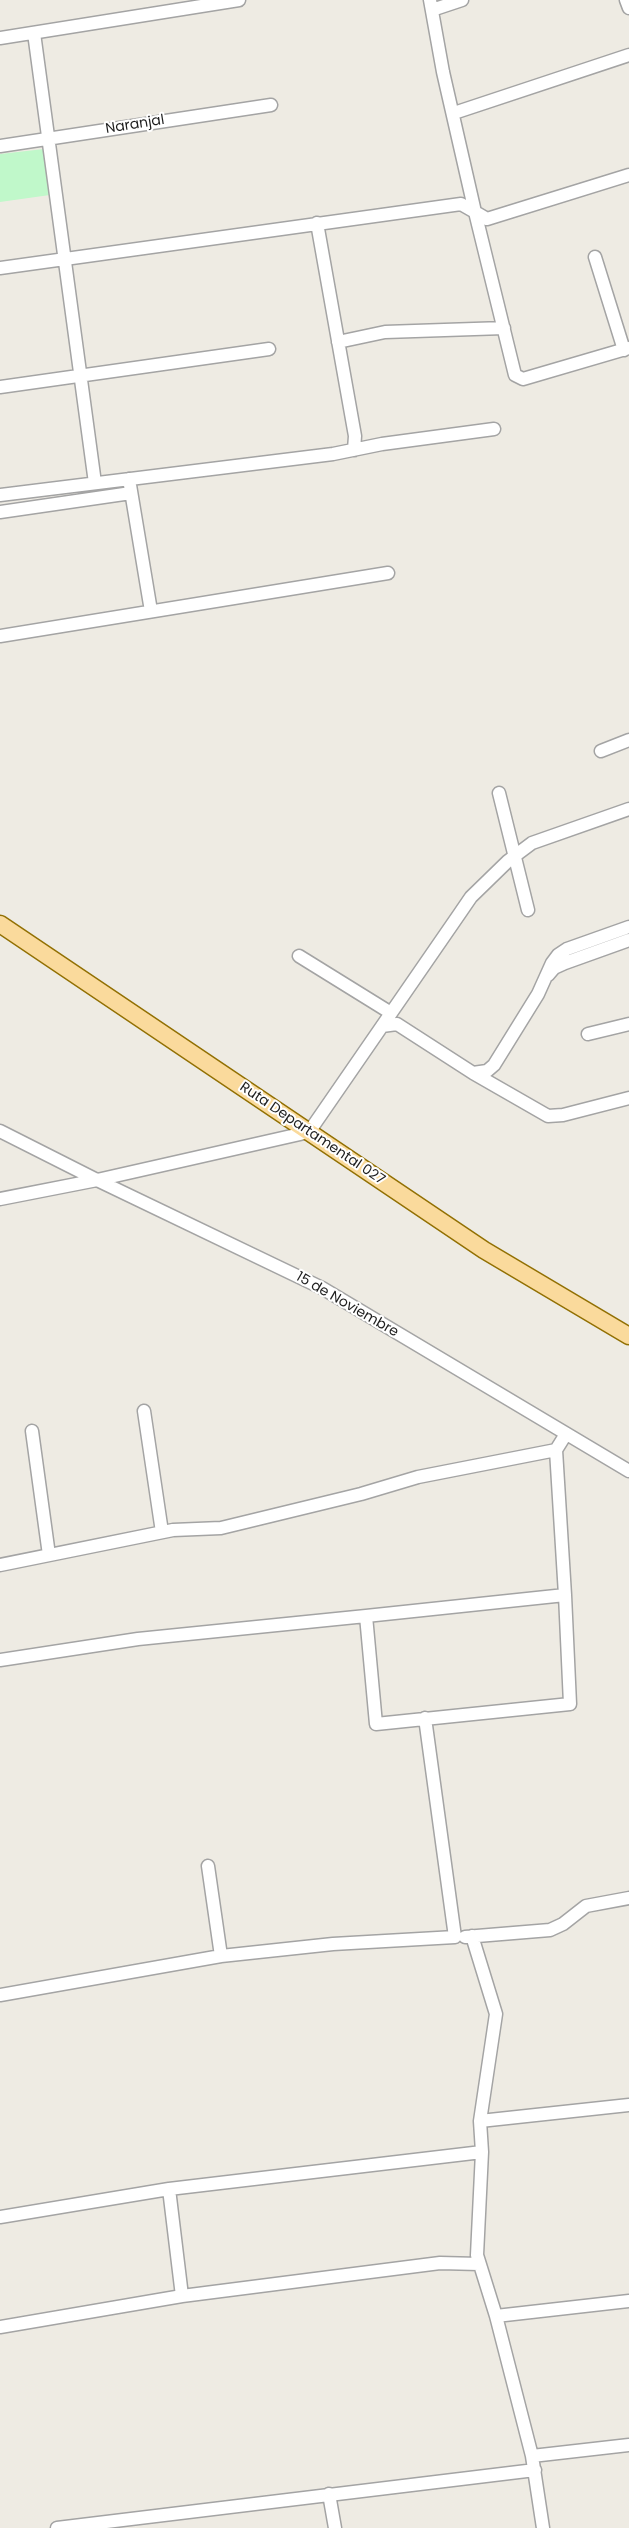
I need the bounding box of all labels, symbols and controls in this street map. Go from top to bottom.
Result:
street label: Naranjal [104,112,166,138]
street label: Ruta Departamental 027 [236,1079,388,1189]
street label: 15 de Noviembre [293,1269,401,1341]

